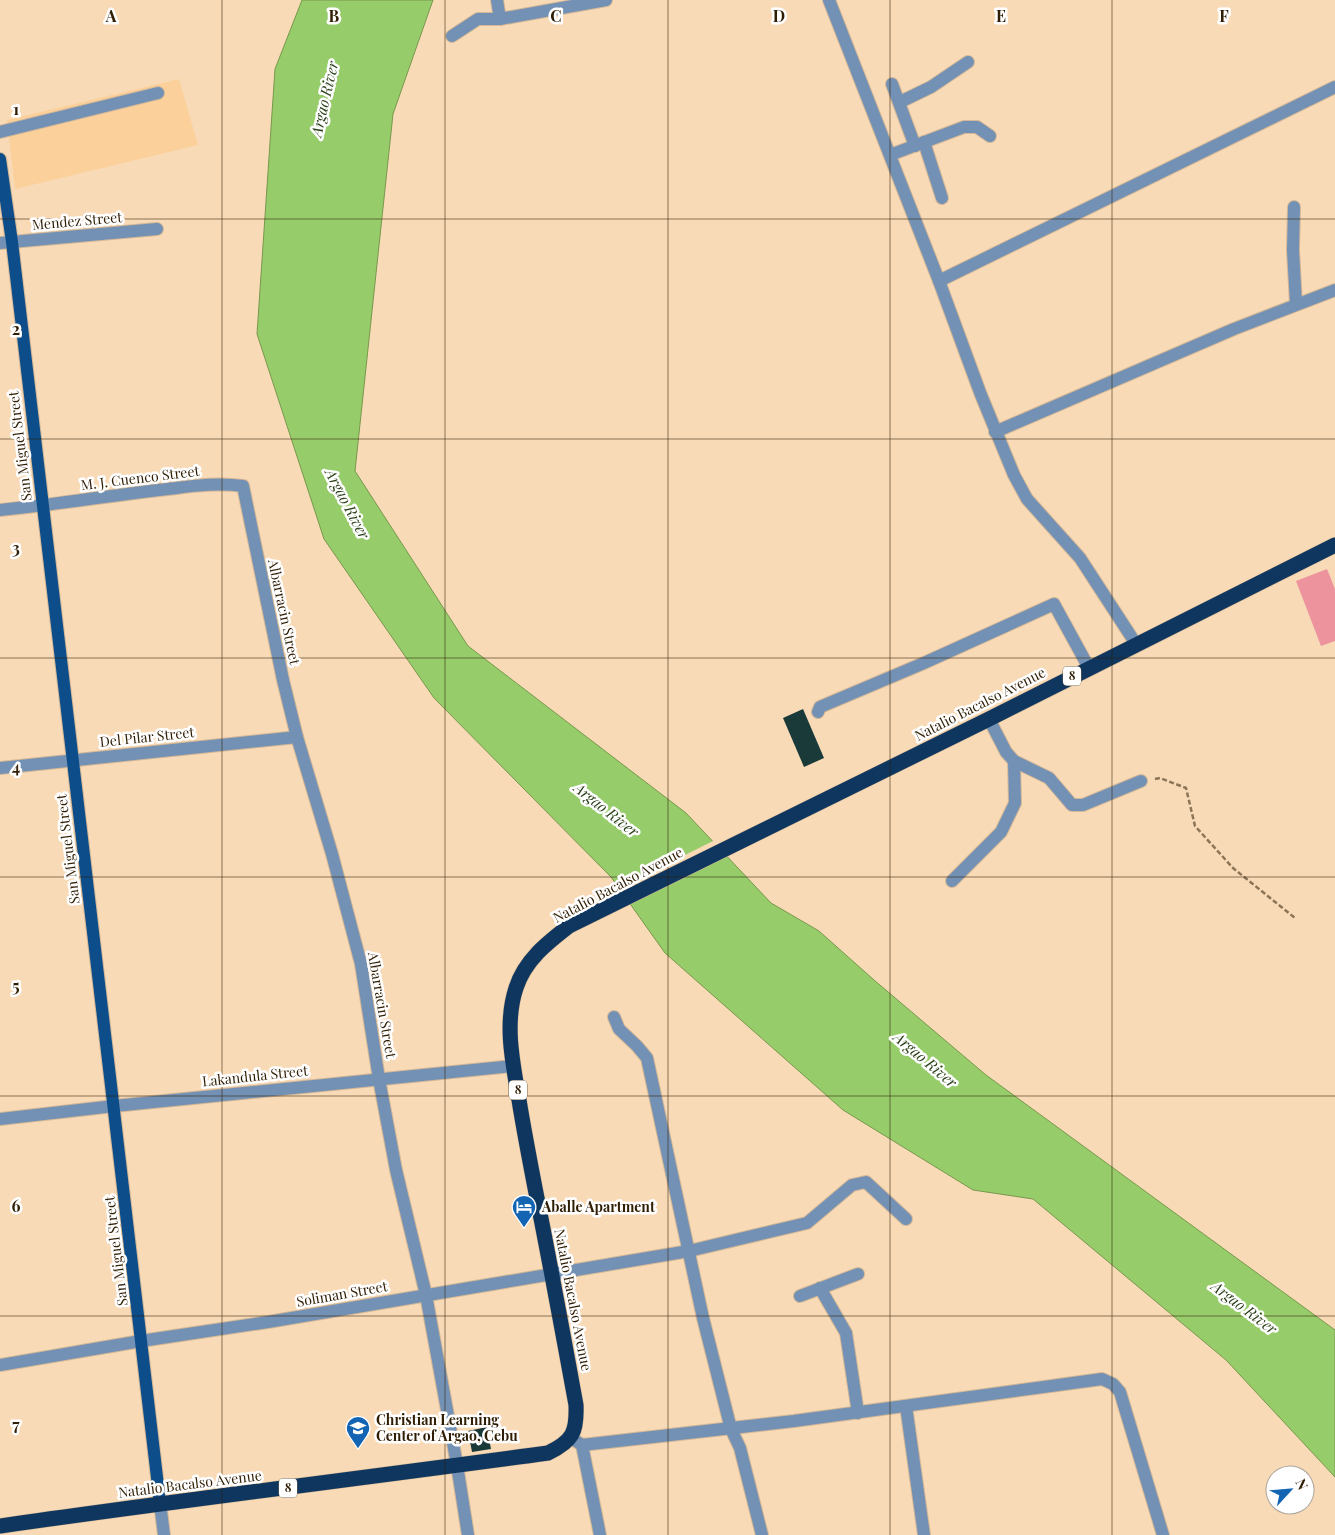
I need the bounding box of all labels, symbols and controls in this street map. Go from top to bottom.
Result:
text: A [105,5,117,26]
text: B [329,5,340,26]
text: C [550,5,562,26]
text: D [773,5,785,26]
text: E [996,5,1006,26]
text: F [1219,5,1229,26]
water label: Argao River [305,59,343,140]
text: 1 [13,98,19,119]
street label: Mendez Street [31,207,124,234]
text: 2 [12,318,20,339]
street label: San Miguel Street [3,389,36,502]
street label: M. J. Cuenco Street [80,461,201,494]
water label: Argao River [320,463,375,543]
text: 3 [12,537,20,558]
street label: Albarracin Street [264,556,305,667]
street label: Natalio Bacalso Avenue [911,662,1048,745]
road number: 8 [1063,666,1081,686]
street label: Del Pilar Street [99,722,196,751]
text: 4 [12,756,20,777]
water label: Argao River [569,776,644,841]
street label: San Miguel Street [51,792,84,905]
street label: Natalio Bacalso Avenue [550,842,686,927]
street label: Albarracin Street [364,949,401,1060]
text: 5 [12,975,20,996]
water label: Argao River [888,1026,962,1092]
street label: Lakandula Street [201,1060,310,1091]
road number: 8 [509,1080,527,1100]
street label: San Miguel Street [99,1194,132,1307]
hotel icon: Aballe Apartment [511,1194,537,1228]
text: 6 [12,1195,21,1216]
place label: Aballe Apartment [541,1197,655,1216]
street label: Natalio Bacalso Avenue [550,1227,597,1373]
water label: Argao River [1206,1275,1282,1339]
street label: Soliman Street [295,1276,390,1311]
place label: Christian Learning Center of Argao, Cebu [376,1410,518,1445]
text: 7 [12,1414,20,1435]
school or university icon: Christian Learning Center of Argao, Cebu [345,1415,371,1449]
street label: Natalio Bacalso Avenue [117,1465,263,1502]
north arrow [1265,1465,1315,1515]
text: N [1291,1475,1313,1493]
road number: 8 [279,1479,297,1498]

